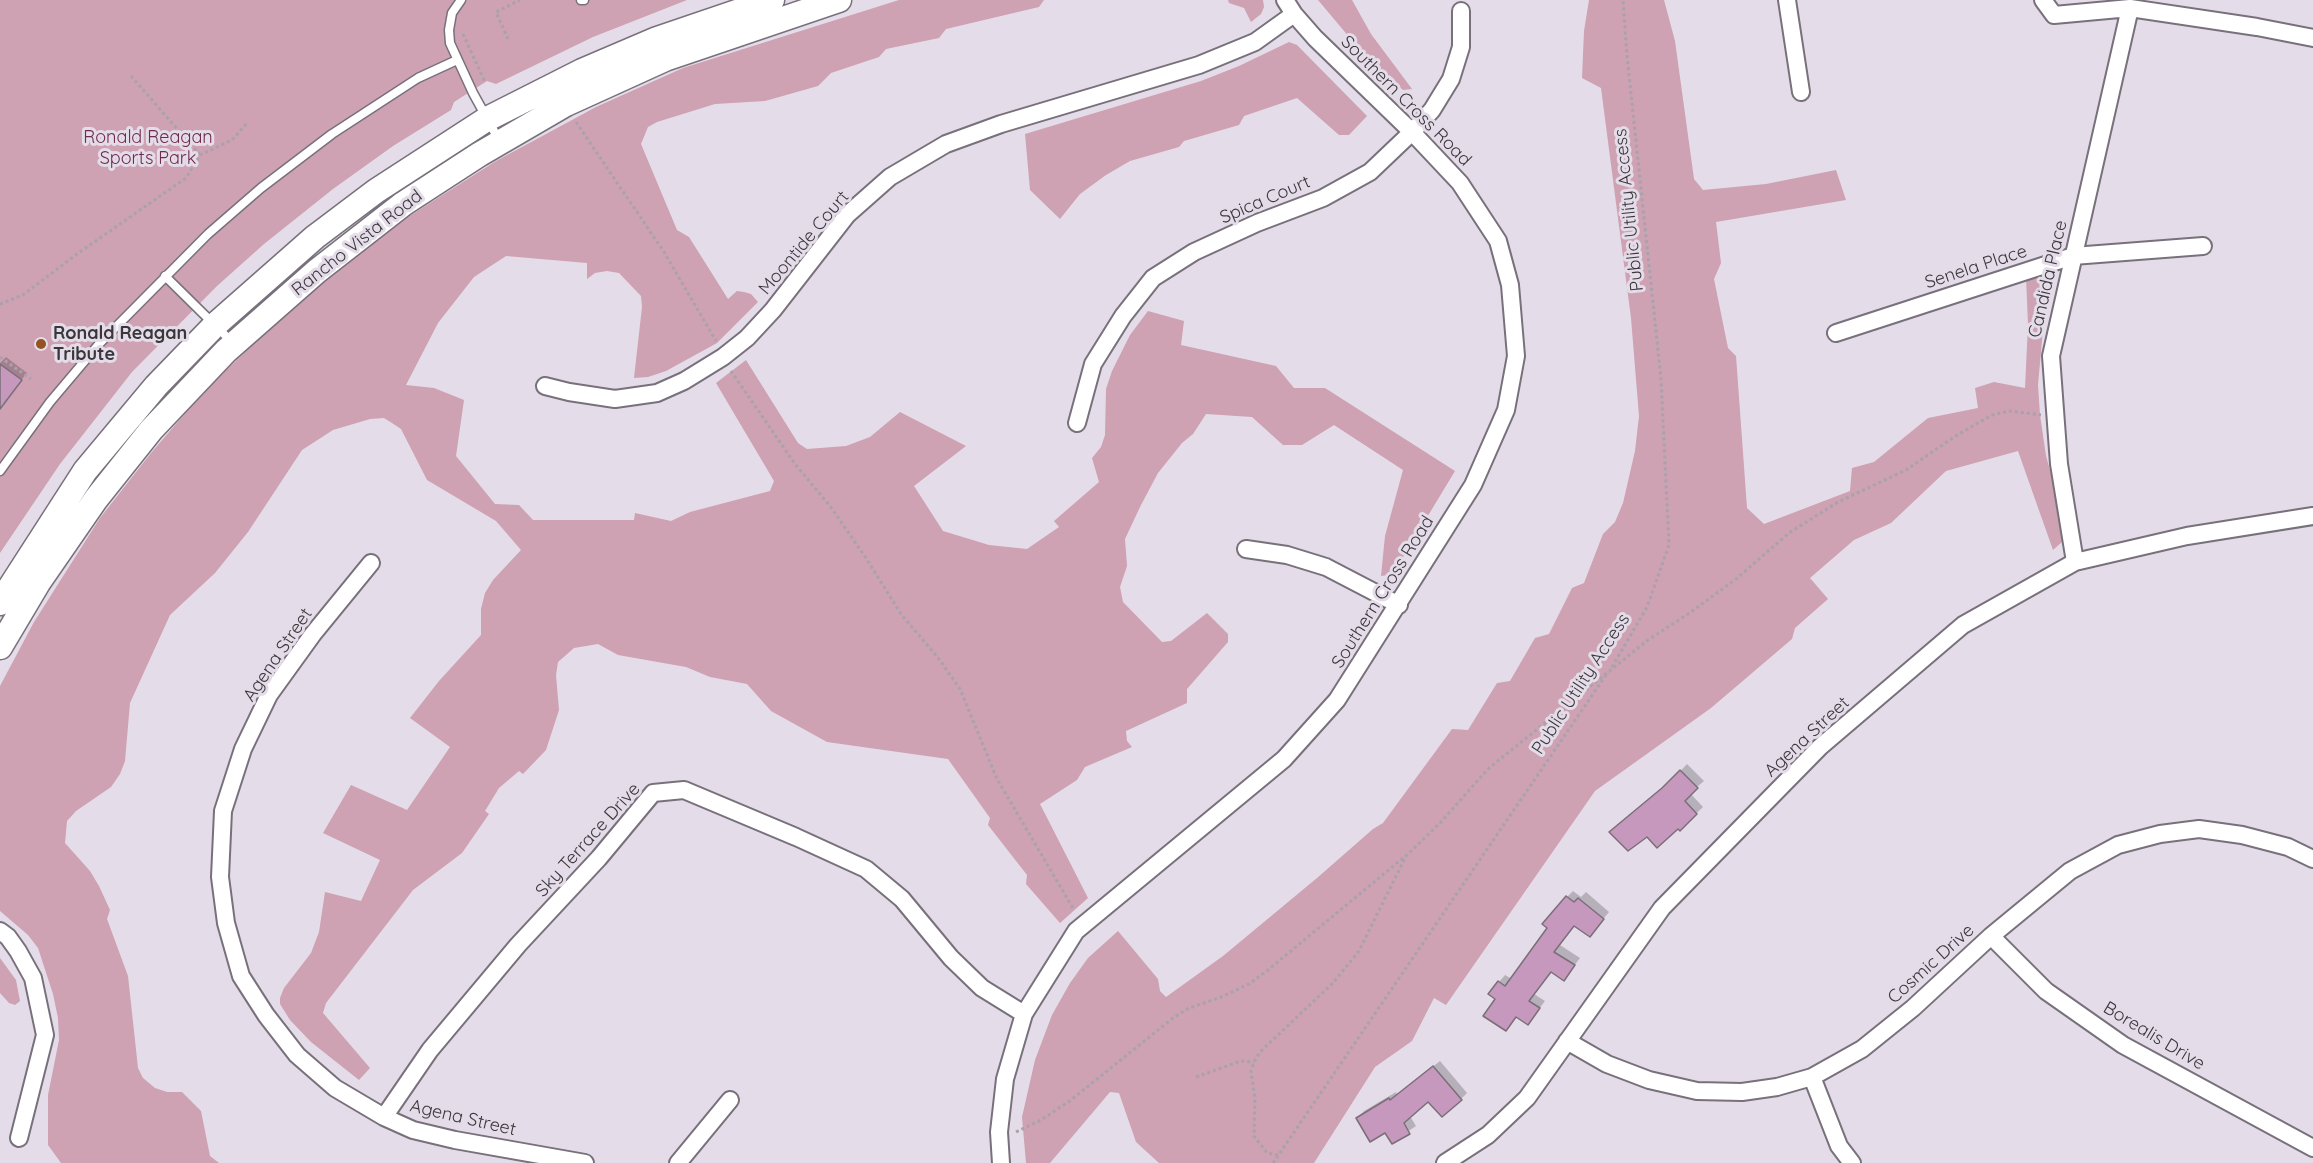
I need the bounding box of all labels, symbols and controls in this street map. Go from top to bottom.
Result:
street label: Southern Cross Road [1336,31,1476,171]
park label: Ronald Reagan Sports Park [83,127,213,170]
street label: Public Utility Access [1610,128,1648,292]
street label: Spica Court [1217,171,1313,229]
street label: Rancho Vista Road [287,185,427,301]
street label: Moontide Court [754,187,854,299]
street label: Candida Place [2024,218,2072,340]
street label: Senela Place [1922,240,2030,294]
place label: Ronald Reagan Tribute [53,323,187,366]
marker: Ronald Reagan Tribute [34,337,48,351]
street label: Southern Cross Road [1327,512,1439,672]
street label: Agena Street [239,604,317,706]
street label: Public Utility Access [1527,610,1635,758]
street label: Agena Street [1760,692,1854,782]
street label: Sky Terrace Drive [531,779,645,901]
street label: Cosmic Drive [1883,920,1979,1008]
street label: Borealis Drive [2099,997,2209,1075]
street label: Agena Street [408,1095,518,1141]

